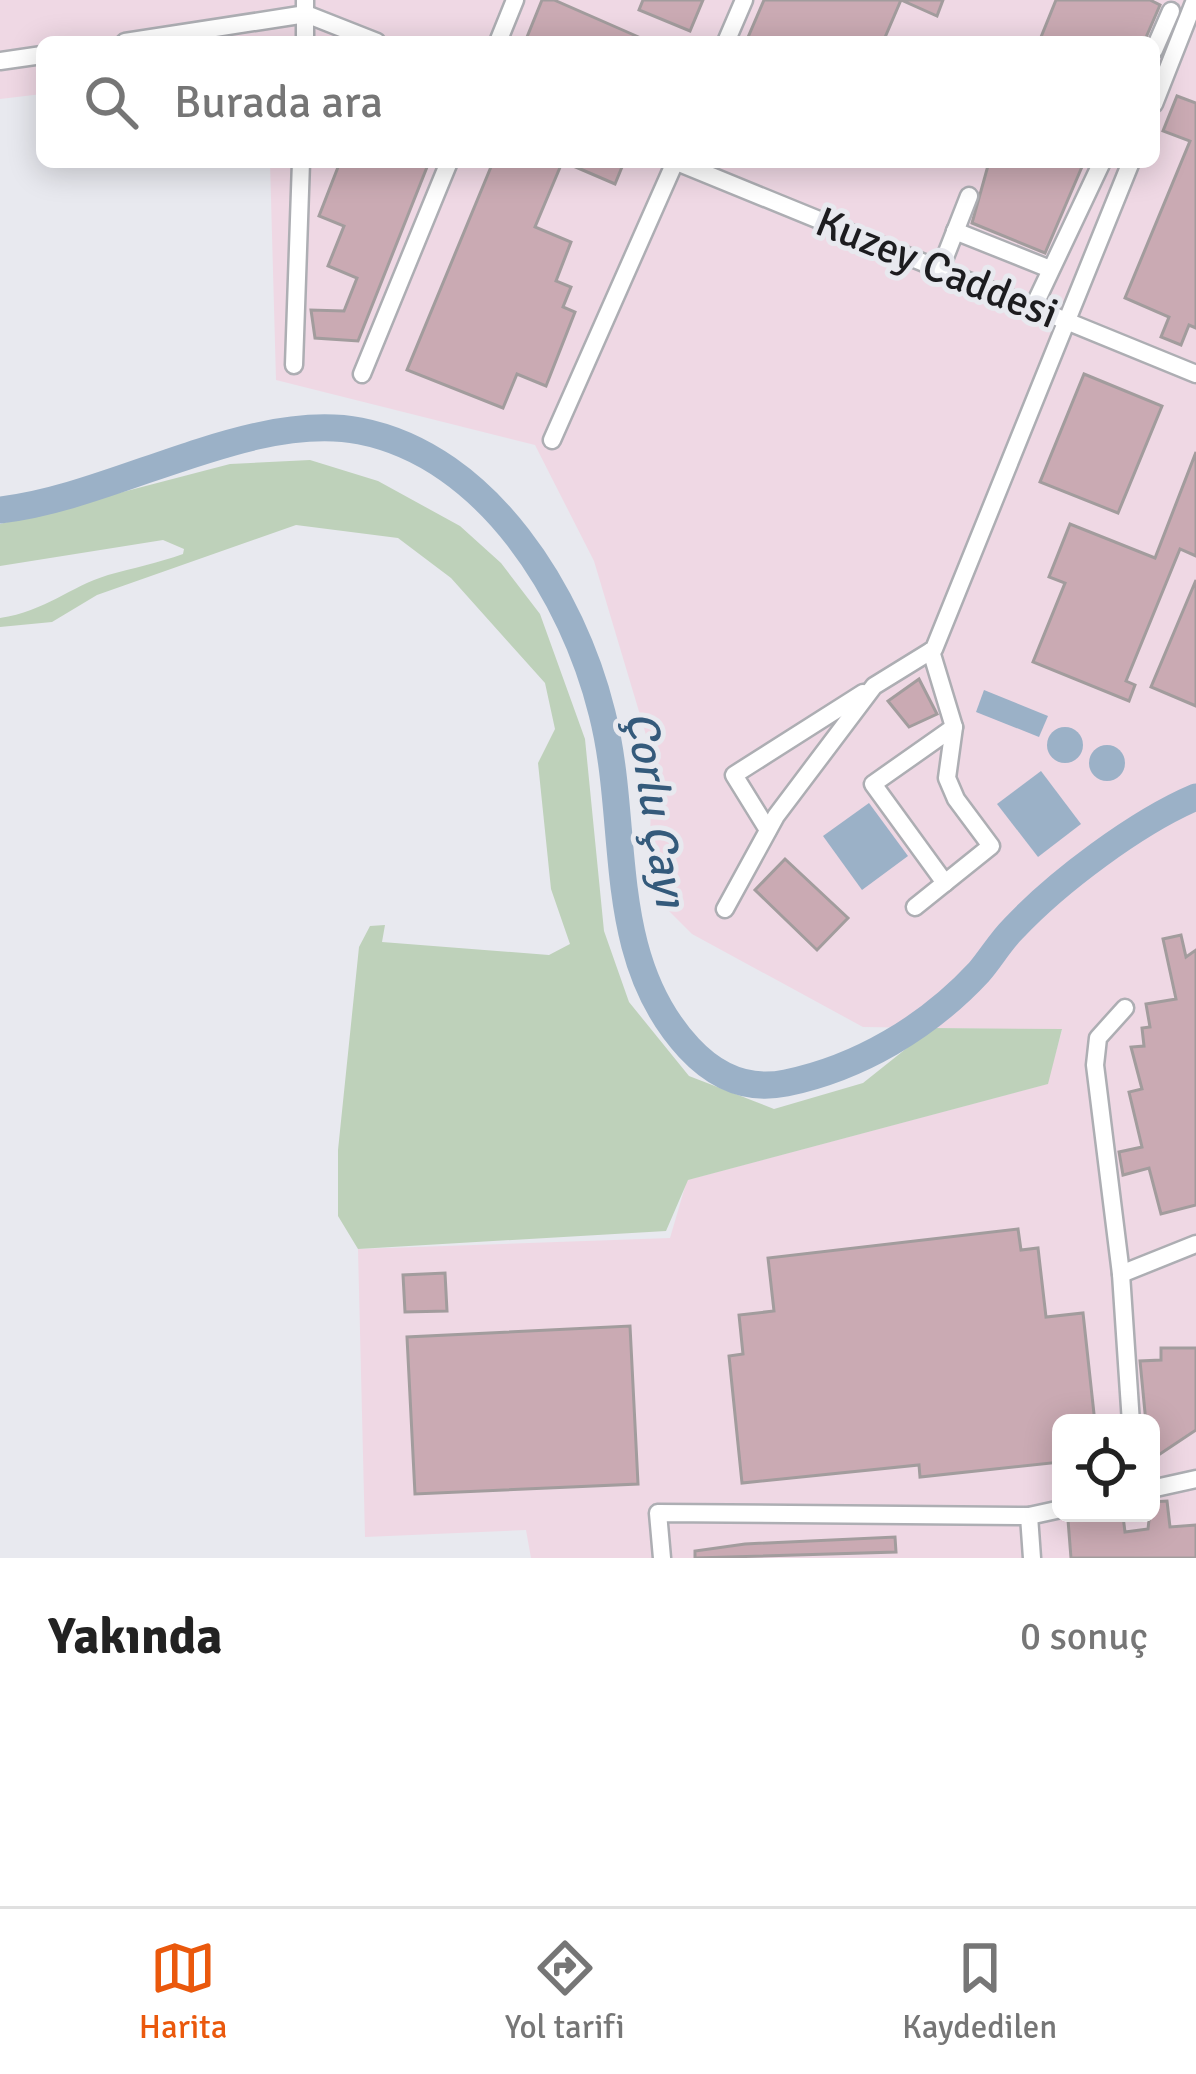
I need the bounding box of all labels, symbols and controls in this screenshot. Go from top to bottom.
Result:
search box [36,36,1160,168]
icon: search [78,69,144,135]
text: Burada ara [174,75,383,130]
street label: Kuzey Caddesi [809,196,1065,340]
water label: Çorlu Çayı [613,708,699,912]
map controls [1052,1414,1160,1522]
button: locate [1052,1414,1160,1522]
text: Yakında [48,1605,222,1668]
text: 0 sonuç [1020,1612,1148,1660]
tab: Harita [139,1935,227,2048]
tab: Yol tarifi [505,1935,625,2048]
tab: Kaydedilen [902,1935,1057,2048]

